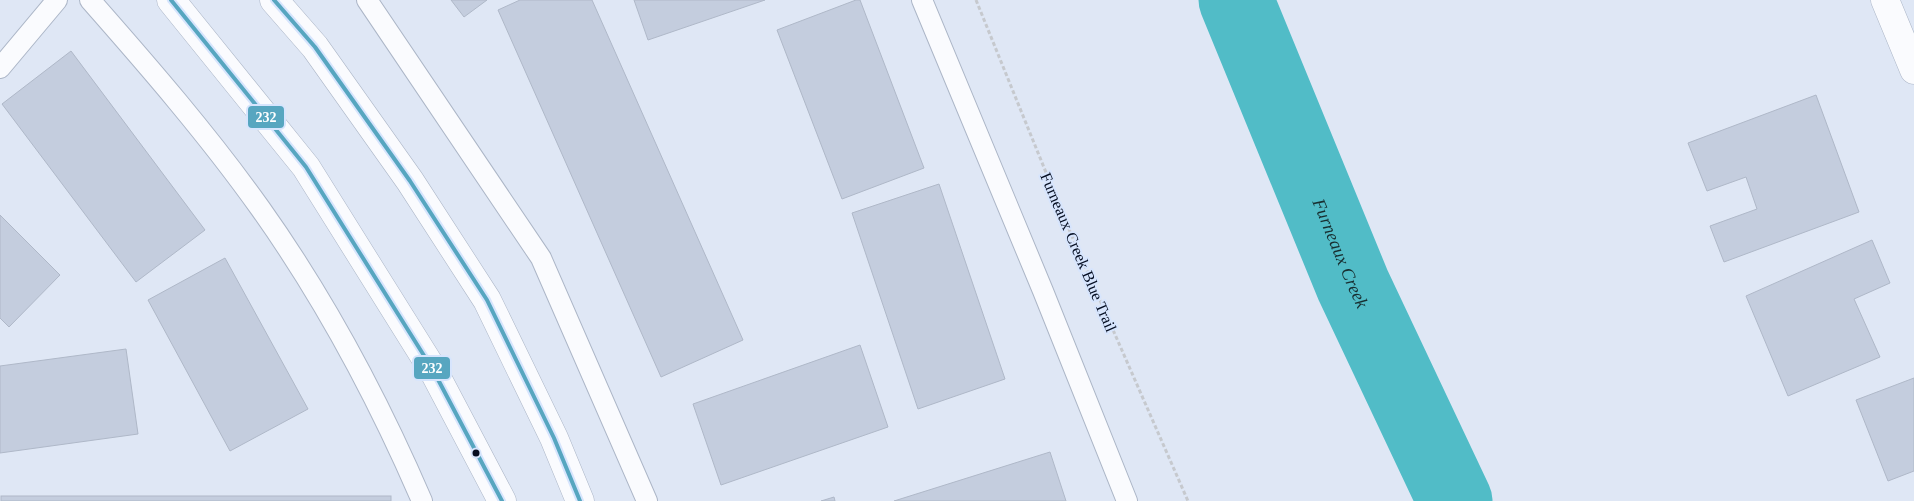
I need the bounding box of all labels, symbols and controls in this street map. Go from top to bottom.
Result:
line badge: 232 [247,105,285,129]
text: 232 [256,110,277,125]
street label: Furneaux Creek Blue Trail [1037,170,1120,335]
water label: Furneaux Creek [1308,195,1373,312]
line badge: 232 [413,356,451,380]
text: 232 [422,361,443,376]
unlabelled marker [471,448,481,458]

